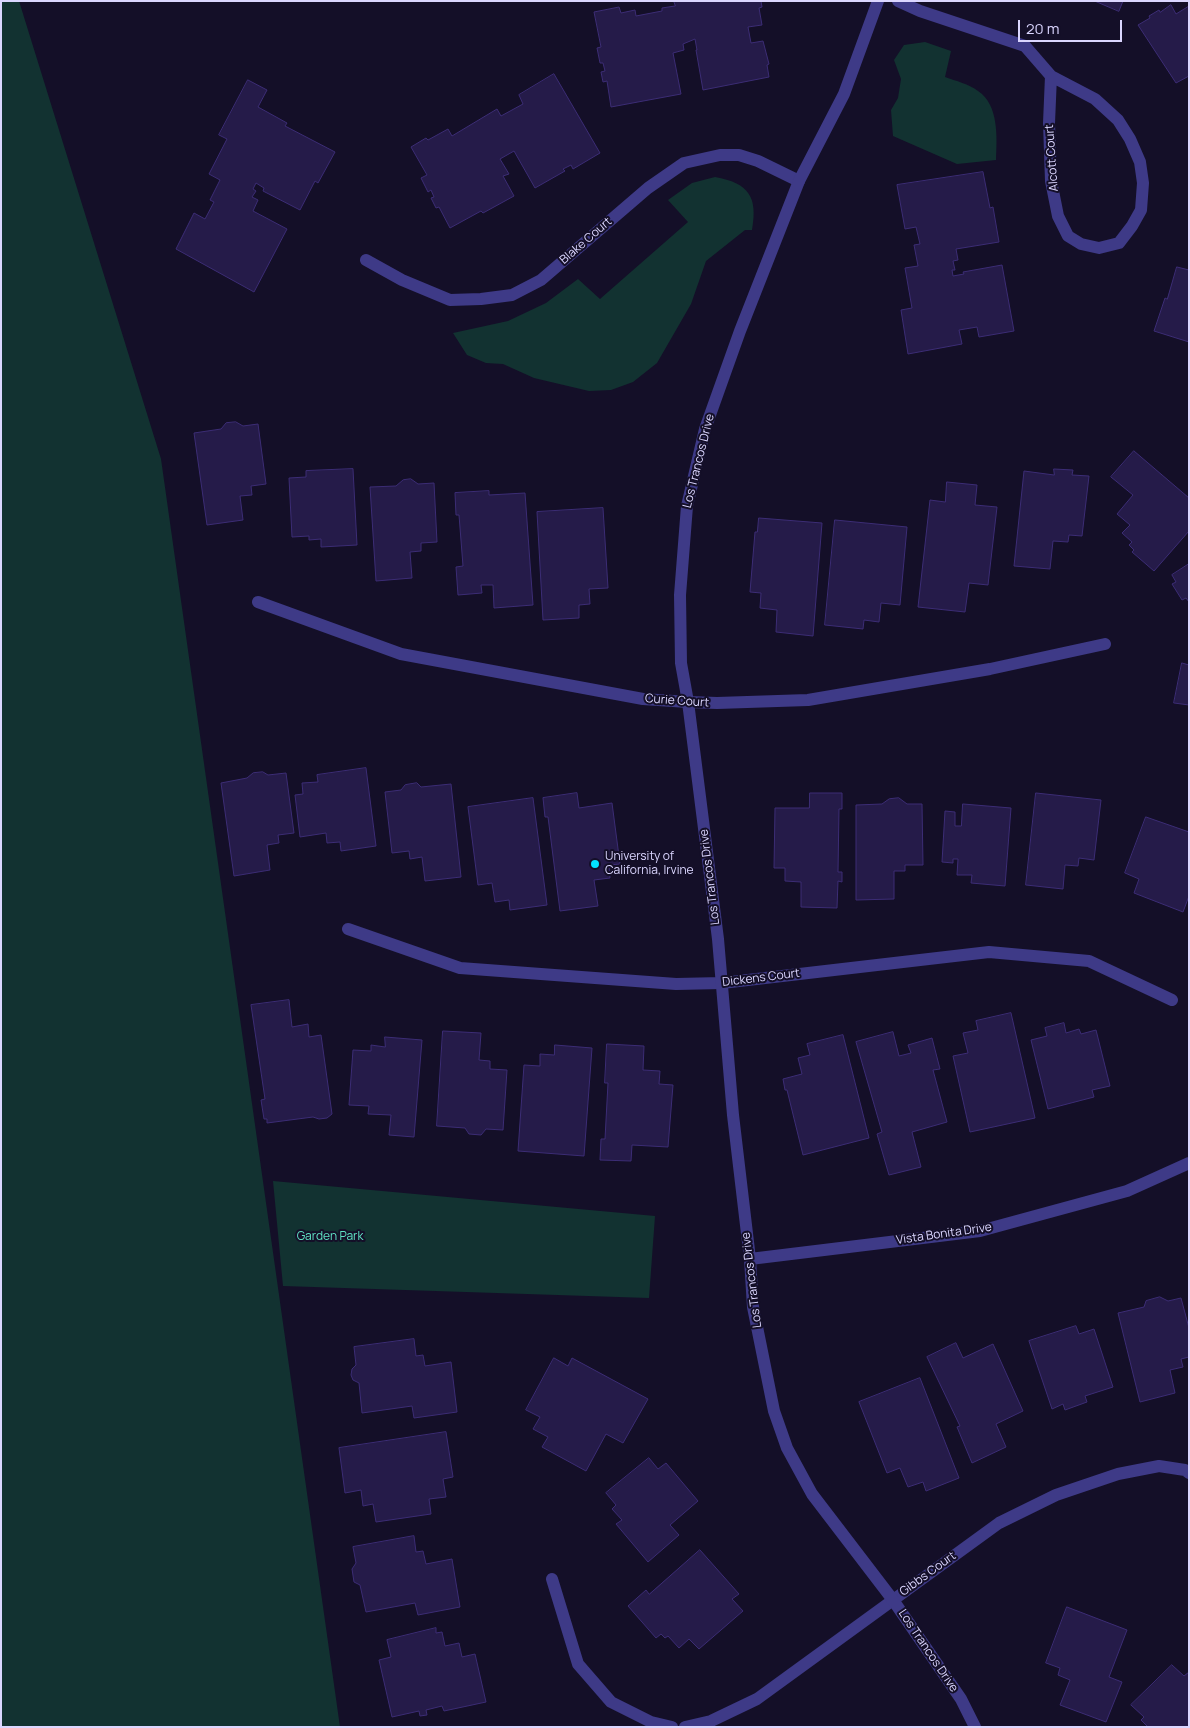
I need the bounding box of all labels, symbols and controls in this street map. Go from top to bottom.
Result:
scale bar [1020,10,1124,42]
text: 20 m [1026,18,1059,39]
street label: Alcott Court [1042,124,1062,192]
street label: Blake Court [557,215,615,267]
street label: Los Trancos Drive [680,412,718,510]
street label: Curie Court [644,692,710,710]
street label: Los Trancos Drive [697,828,723,926]
place label: University of California, Irvine [605,850,694,878]
marker: University of California, Irvine [589,858,601,870]
street label: Dickens Court [721,966,801,990]
street label: Vista Bonita Drive [895,1220,993,1248]
park label: Garden Park [297,1230,363,1244]
street label: Los Trancos Drive [739,1231,765,1329]
street label: Gibbs Court [897,1549,959,1599]
street label: Los Trancos Drive [895,1607,961,1695]

